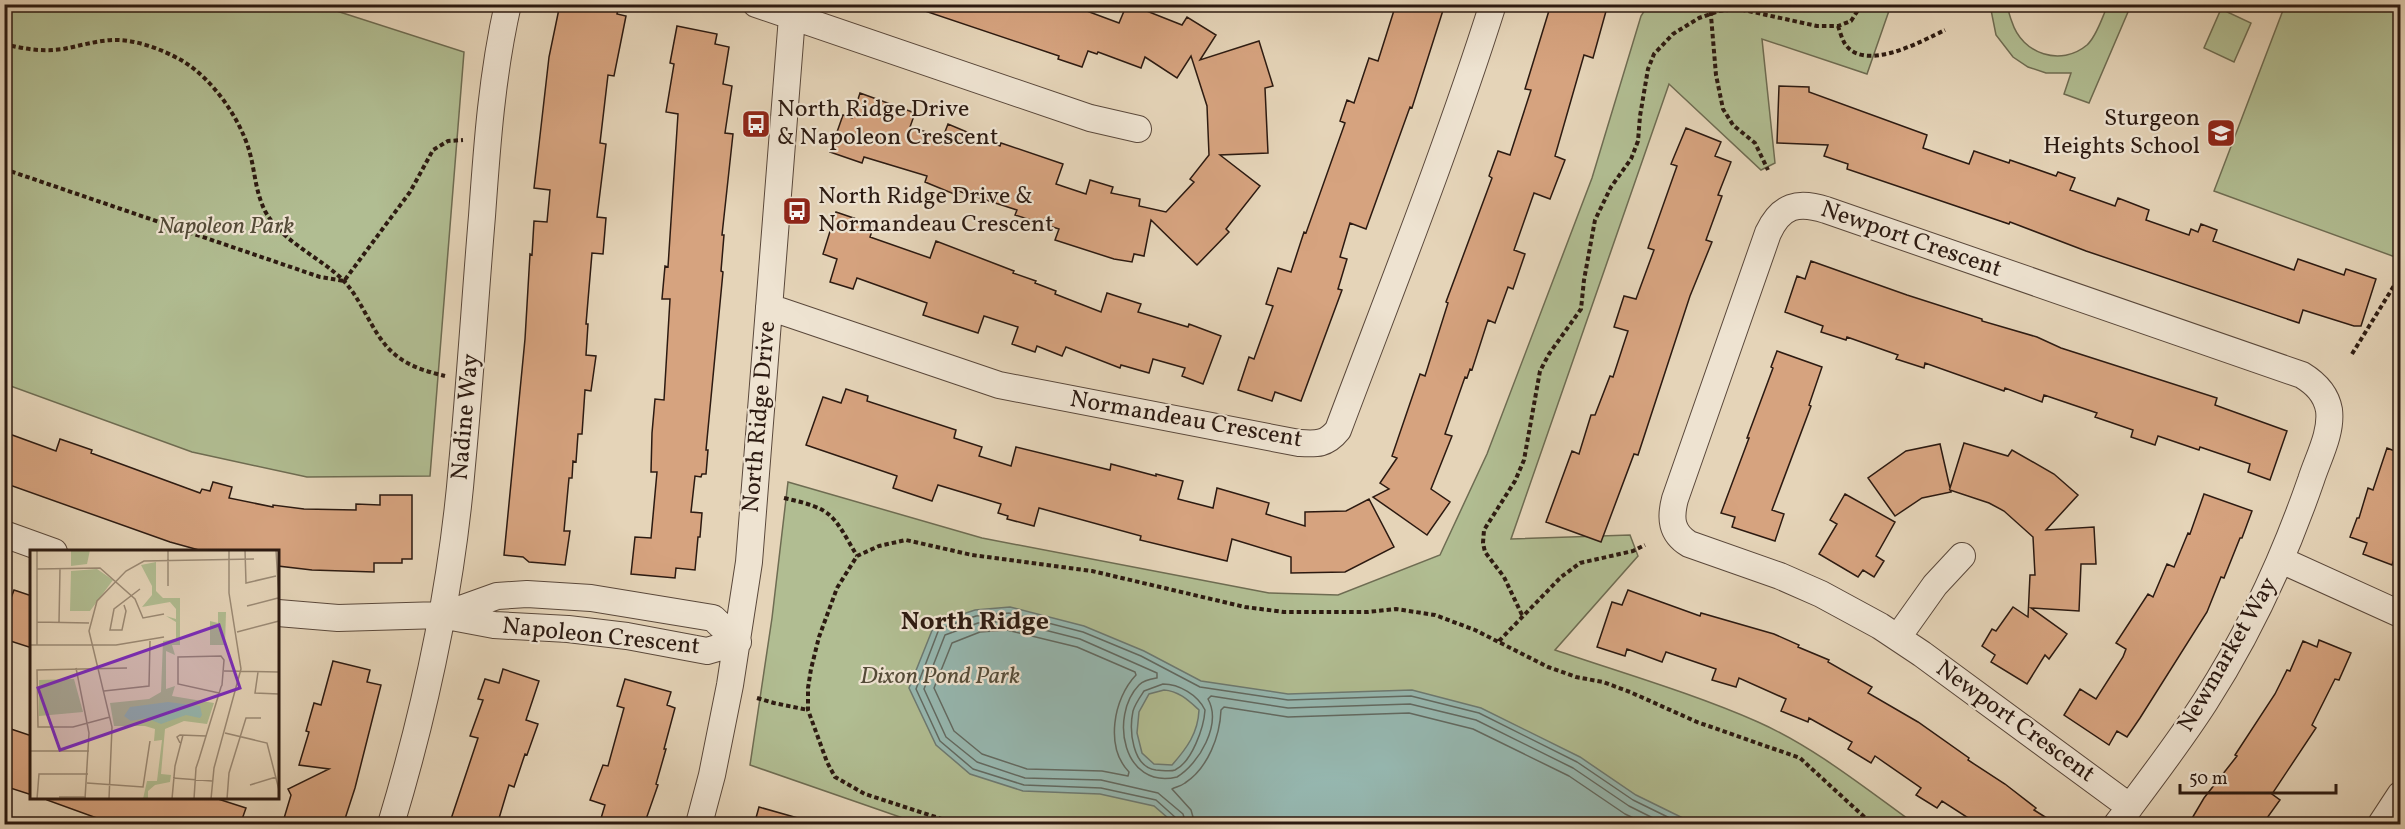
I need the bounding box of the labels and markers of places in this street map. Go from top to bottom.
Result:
place label: North Ridge Drive & Napoleon Crescent [777,93,998,155]
place label: Sturgeon Heights School [2043,102,2200,164]
bus stop icon: North Ridge Drive & Napoleon Crescent [740,108,772,140]
school or university icon: Sturgeon Heights School [2205,117,2237,149]
place label: North Ridge Drive & Normandeau Crescent [818,180,1054,242]
bus stop icon: North Ridge Drive & Normandeau Crescent [781,195,813,227]

